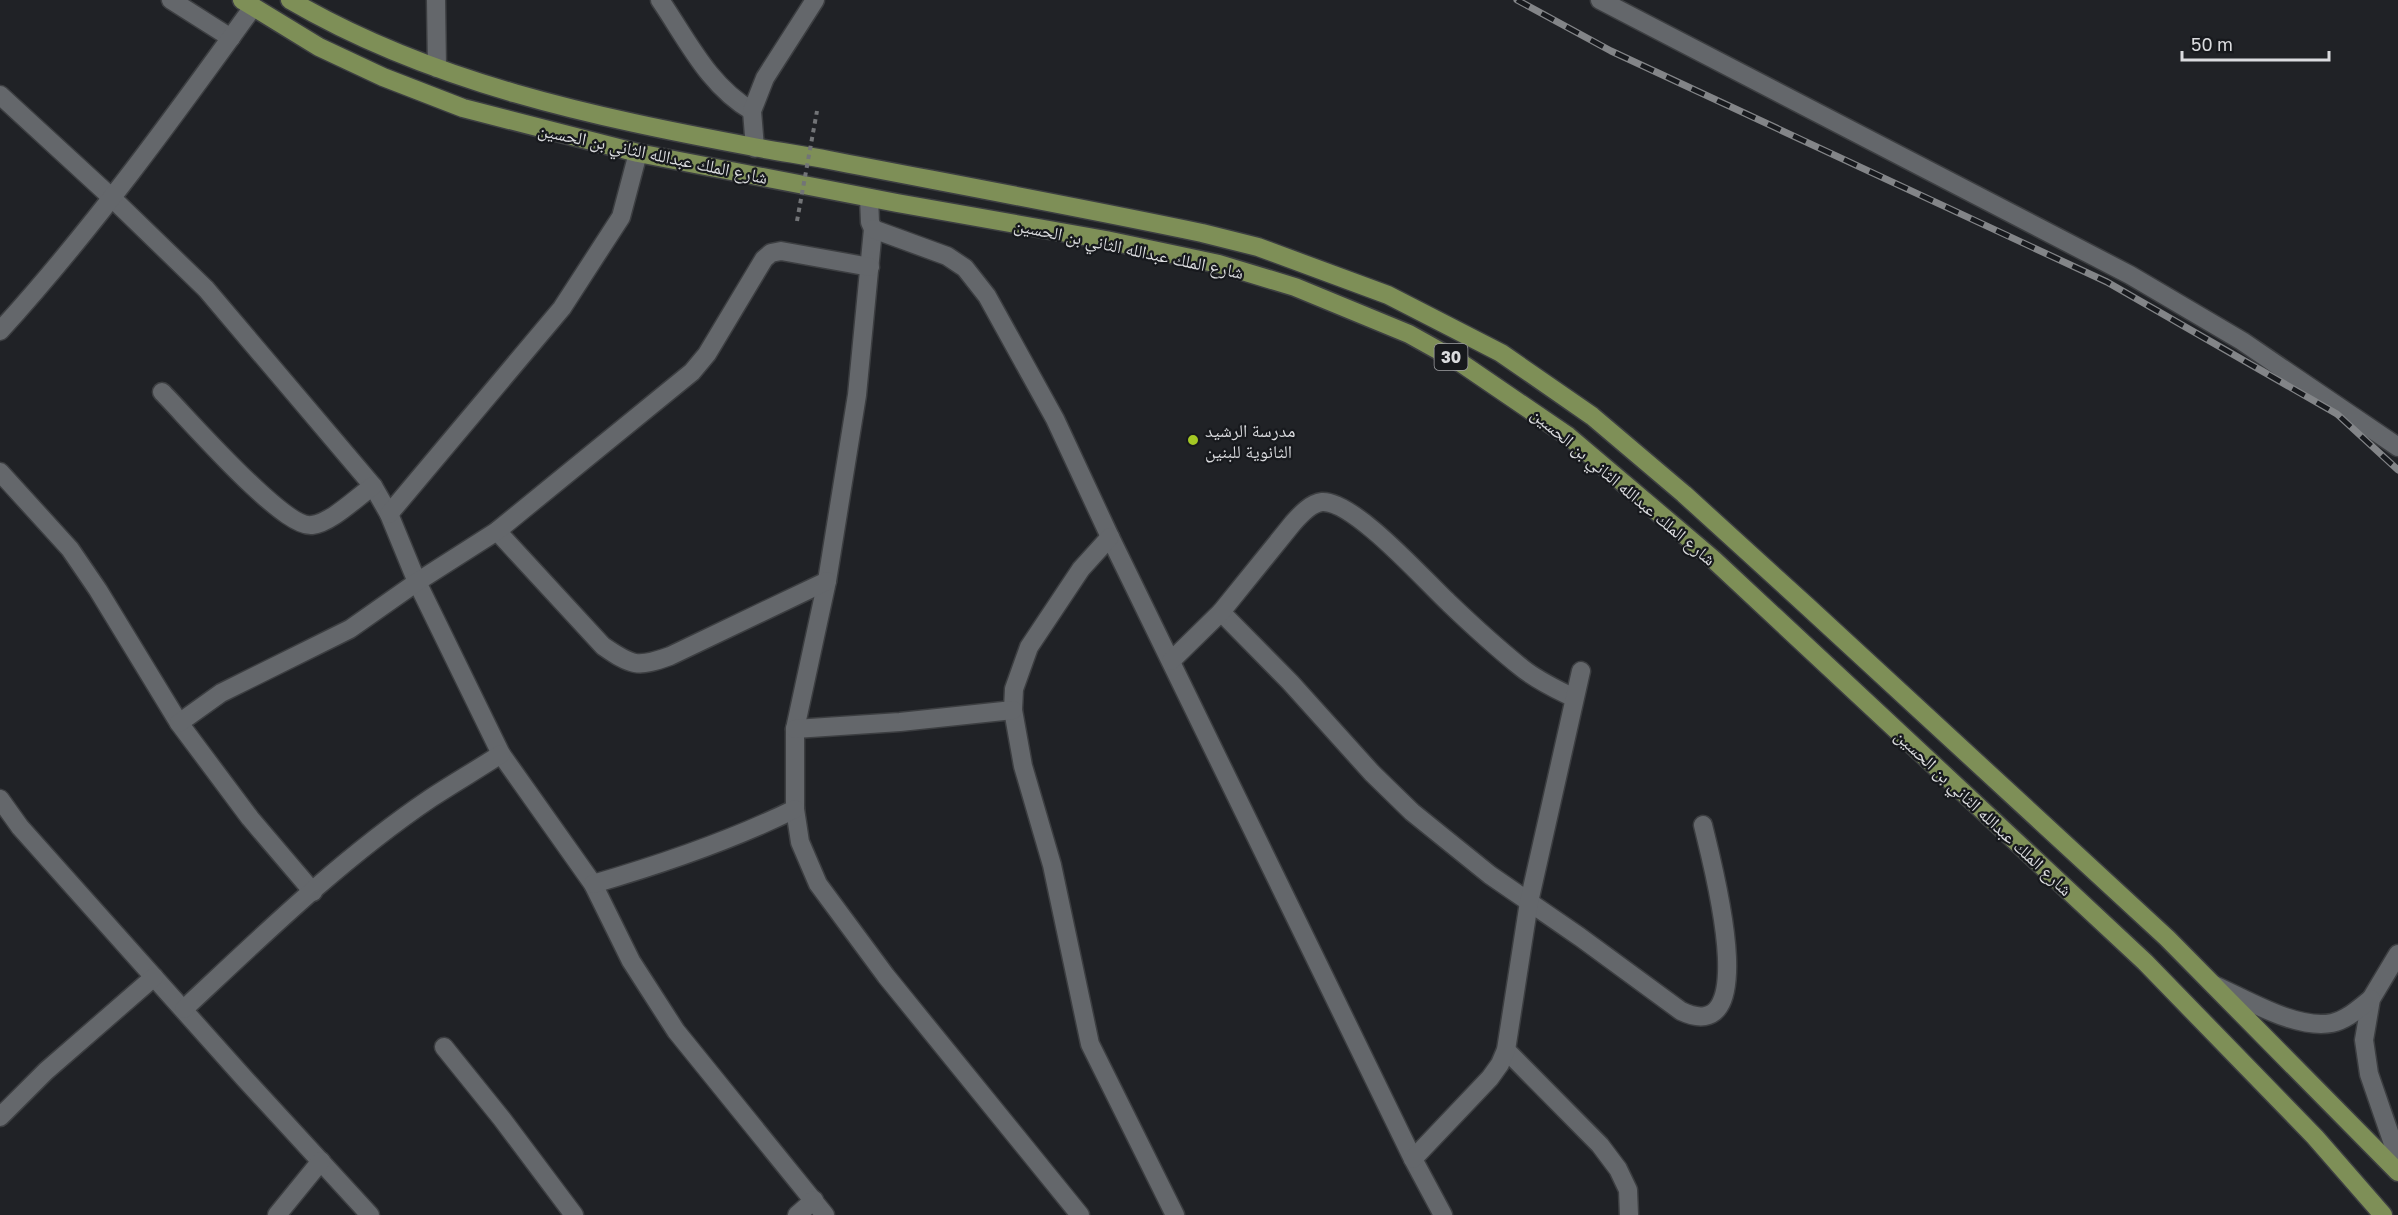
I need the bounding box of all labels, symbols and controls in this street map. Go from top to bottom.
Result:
scale bar [2182,24,2329,62]
text: 50 m [2191,33,2233,55]
street label: شارع الملك عبدالله الثاني بن الحسين [535,118,770,193]
street label: شارع الملك عبدالله الثاني بن الحسين [1011,213,1246,288]
road number: 30 [1434,344,1468,370]
street label: شارع الملك عبدالله الثاني بن الحسين [1524,402,1721,573]
place label: مدرسة الرشيد الثانوية للبنين [1205,419,1295,463]
marker: مدرسة الرشيد الثانوية للبنين [1186,433,1200,447]
street label: شارع الملك عبدالله الثاني بن الحسين [1888,724,2077,903]

